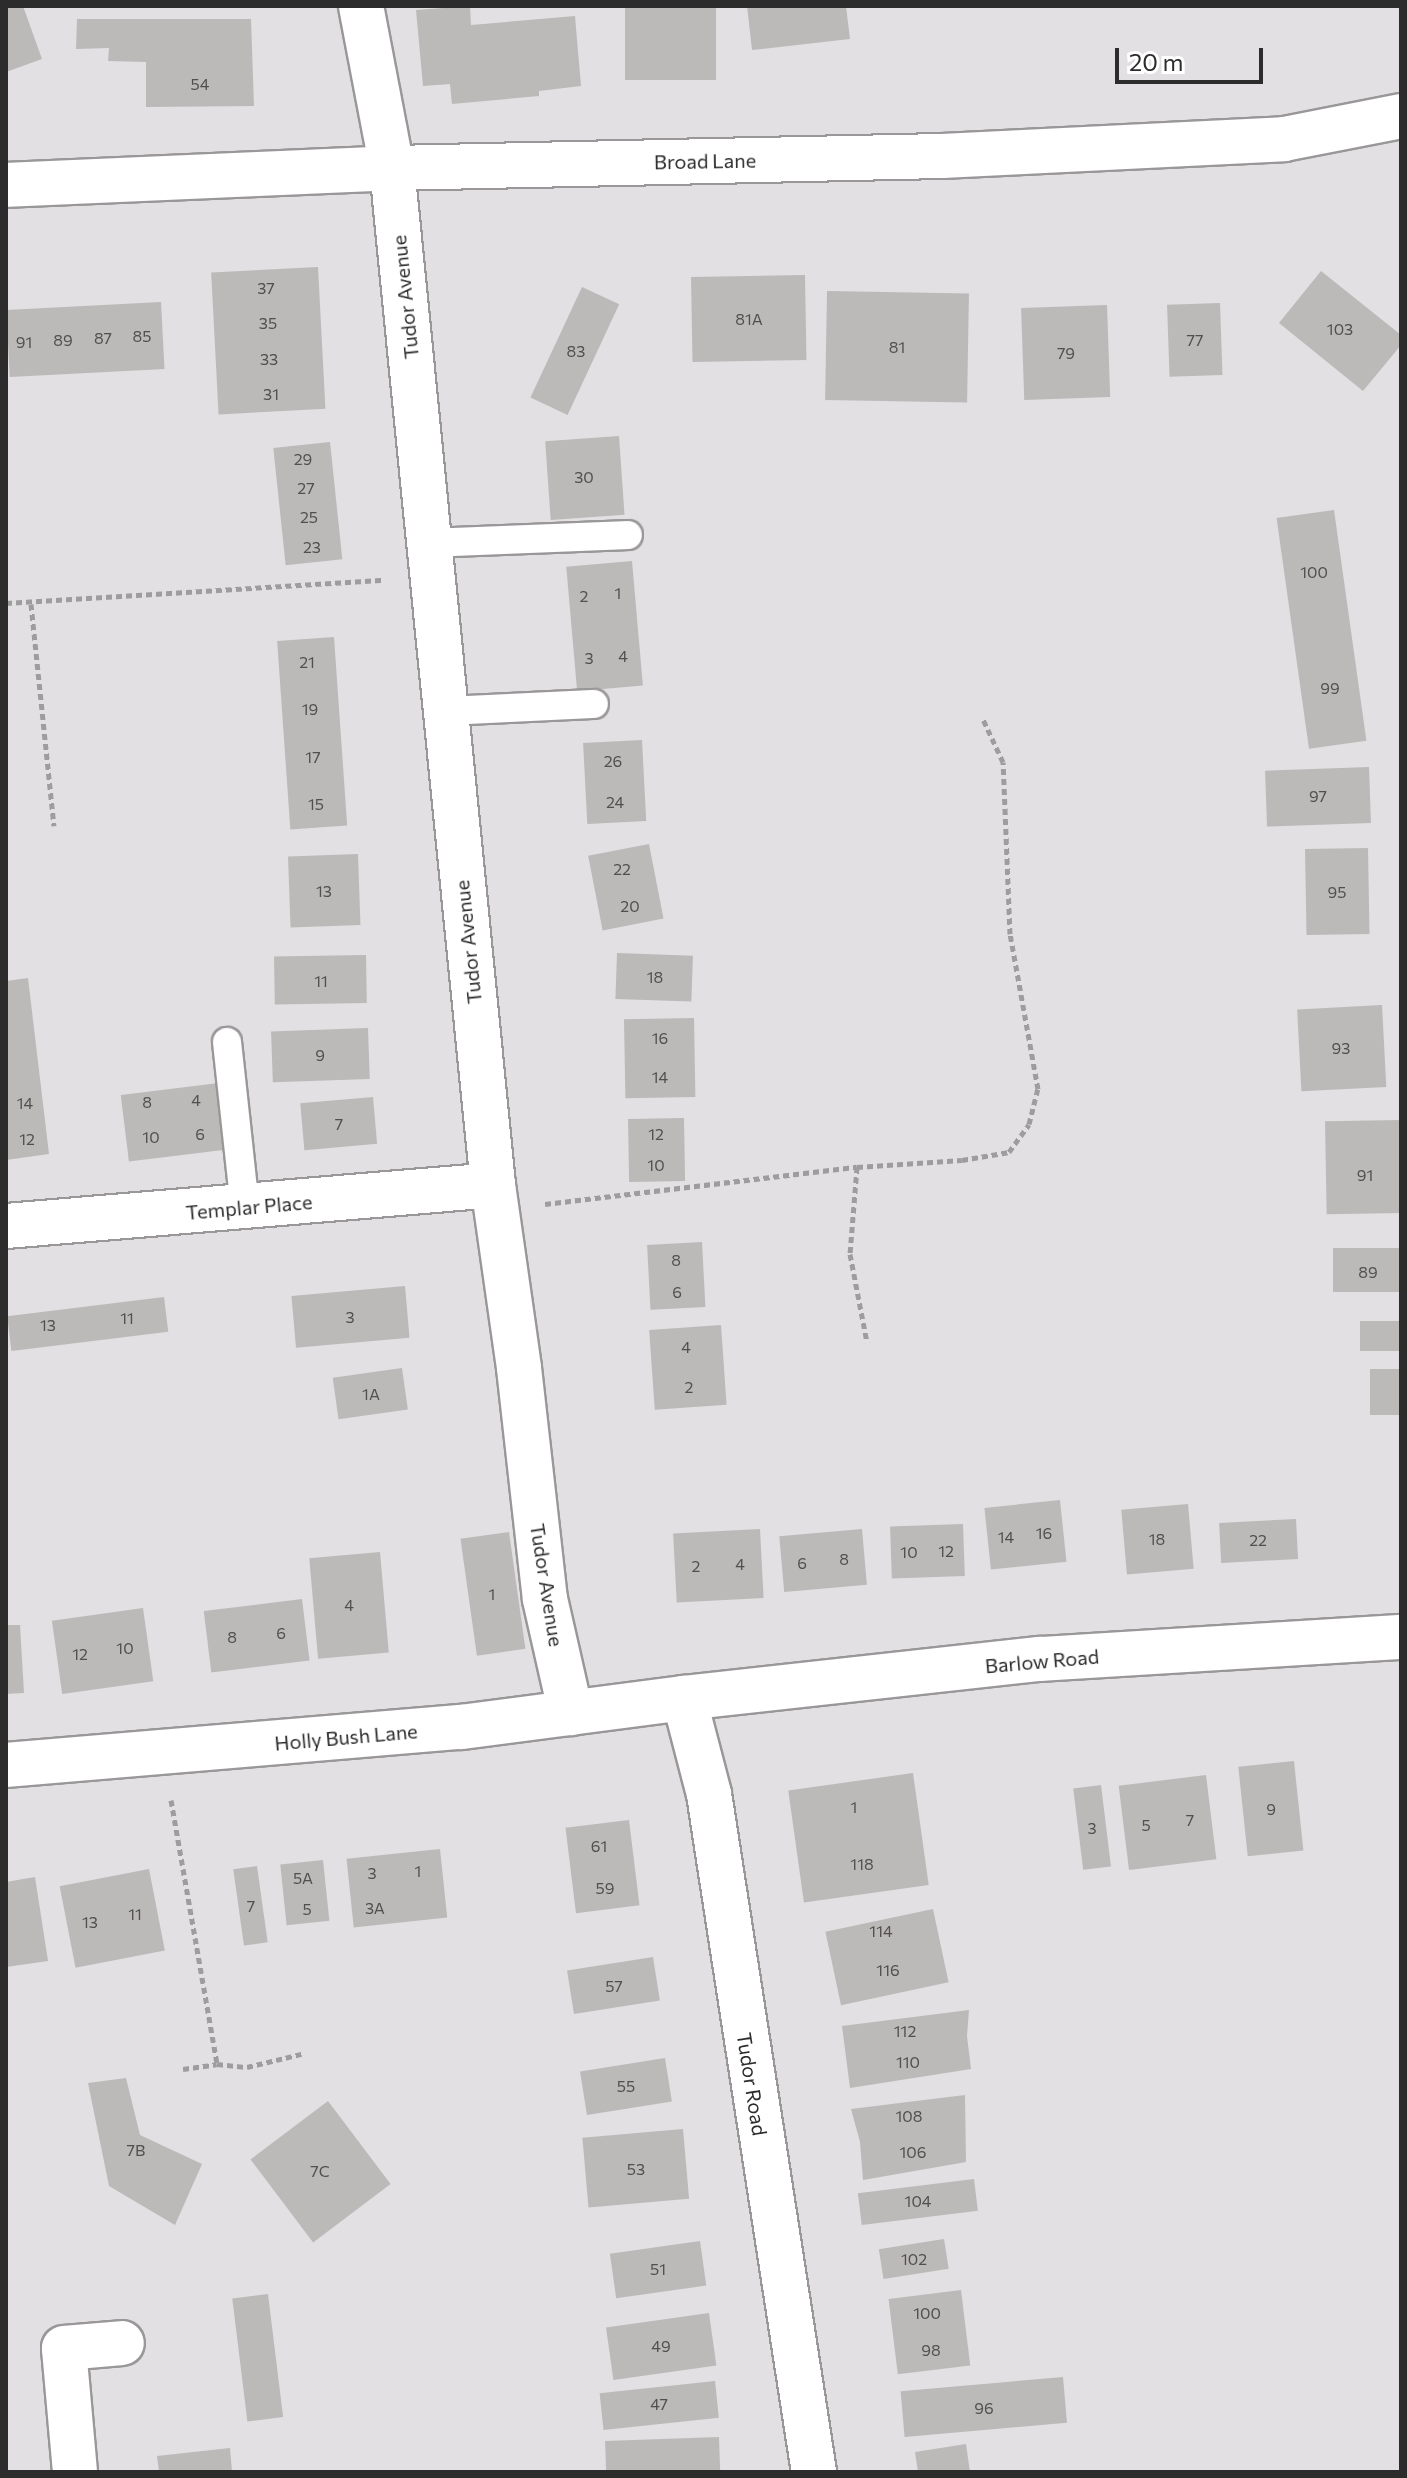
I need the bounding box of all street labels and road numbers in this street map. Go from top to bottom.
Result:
street label: Broad Lane [654,148,756,174]
street label: Tudor Avenue [387,234,423,360]
street label: Tudor Avenue [450,879,486,1005]
street label: Templar Place [185,1190,313,1224]
street label: Tudor Avenue [525,1522,569,1648]
street label: Barlow Road [984,1644,1100,1678]
street label: Holly Bush Lane [273,1719,419,1755]
street label: Tudor Road [732,2031,772,2137]

